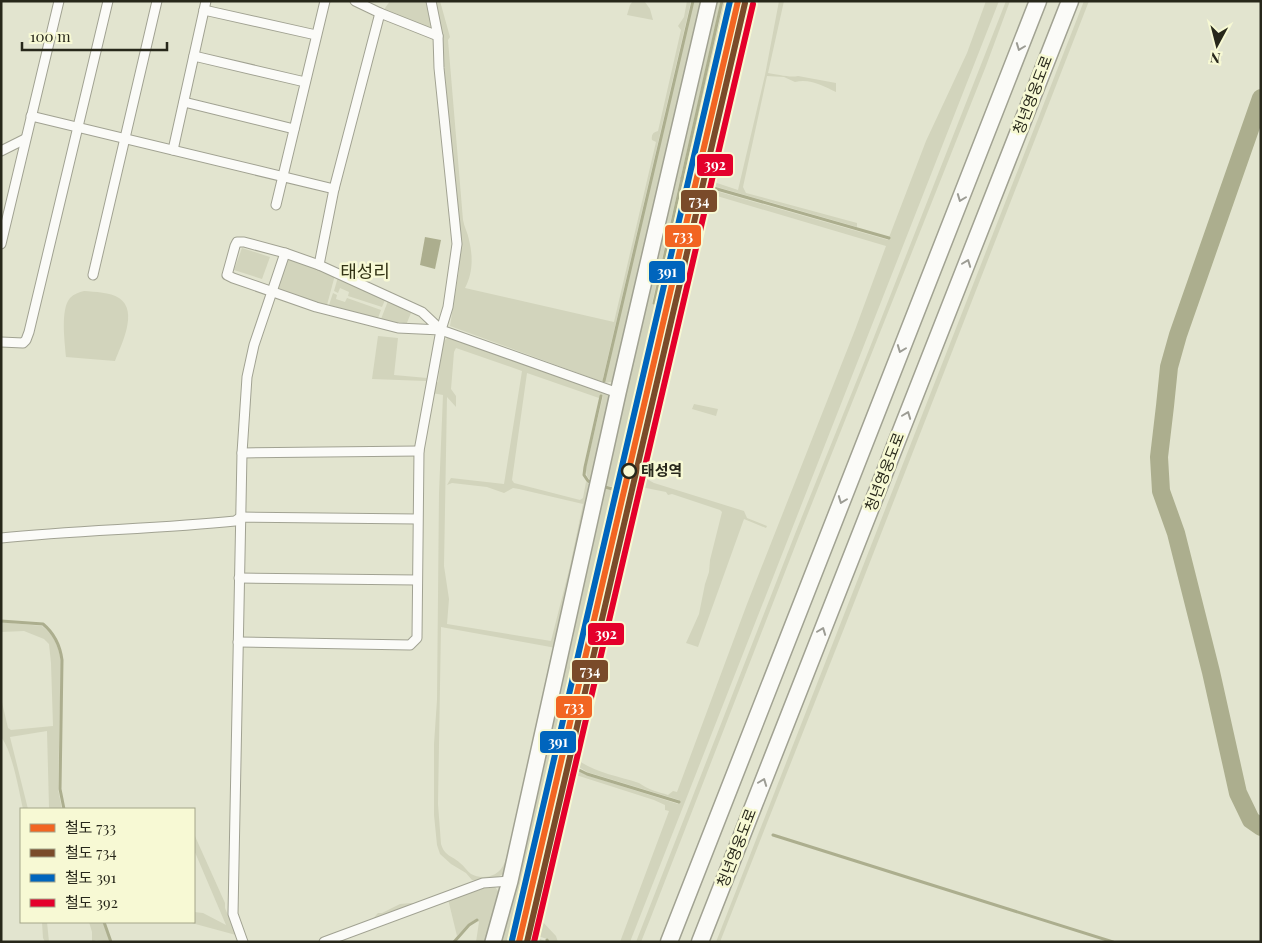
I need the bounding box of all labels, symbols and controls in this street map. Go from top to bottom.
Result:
scale bar [22,20,168,52]
north arrow [1192,20,1242,70]
text: 100 m [30,26,71,46]
one-way arrow [1016,42,1026,50]
text: N [1209,48,1222,68]
street label: 청년영웅도로 [1008,52,1056,137]
line badge: 392 [696,153,734,177]
text: 392 [704,155,726,174]
line badge: 734 [680,189,718,213]
text: 734 [689,191,709,210]
one-way arrow [957,193,967,202]
line badge: 733 [664,224,702,248]
text: 733 [673,226,693,245]
district label: 태성리 [340,259,390,283]
line badge: 391 [648,260,686,284]
one-way arrow [961,260,971,268]
text: 391 [657,262,677,281]
one-way arrow [897,344,908,353]
one-way arrow [901,411,911,420]
street label: 청년영웅도로 [860,429,908,514]
place label: 태성역 [641,460,682,480]
marker: 태성역 [621,463,637,479]
one-way arrow [838,496,848,504]
line badge: 392 [587,622,625,646]
text: 392 [595,624,617,643]
one-way arrow [816,627,827,636]
line badge: 734 [571,659,609,683]
text: 734 [580,661,600,680]
line badge: 733 [555,695,593,719]
text: 733 [564,697,584,716]
line badge: 391 [539,730,577,754]
text: 391 [548,732,568,751]
one-way arrow [757,778,767,787]
street label: 청년영웅도로 [712,805,760,890]
legend [20,808,195,923]
text: 철도 733 [65,817,116,837]
text: 철도 734 [65,842,117,862]
text: 철도 391 [65,867,117,887]
text: 철도 392 [65,892,118,912]

